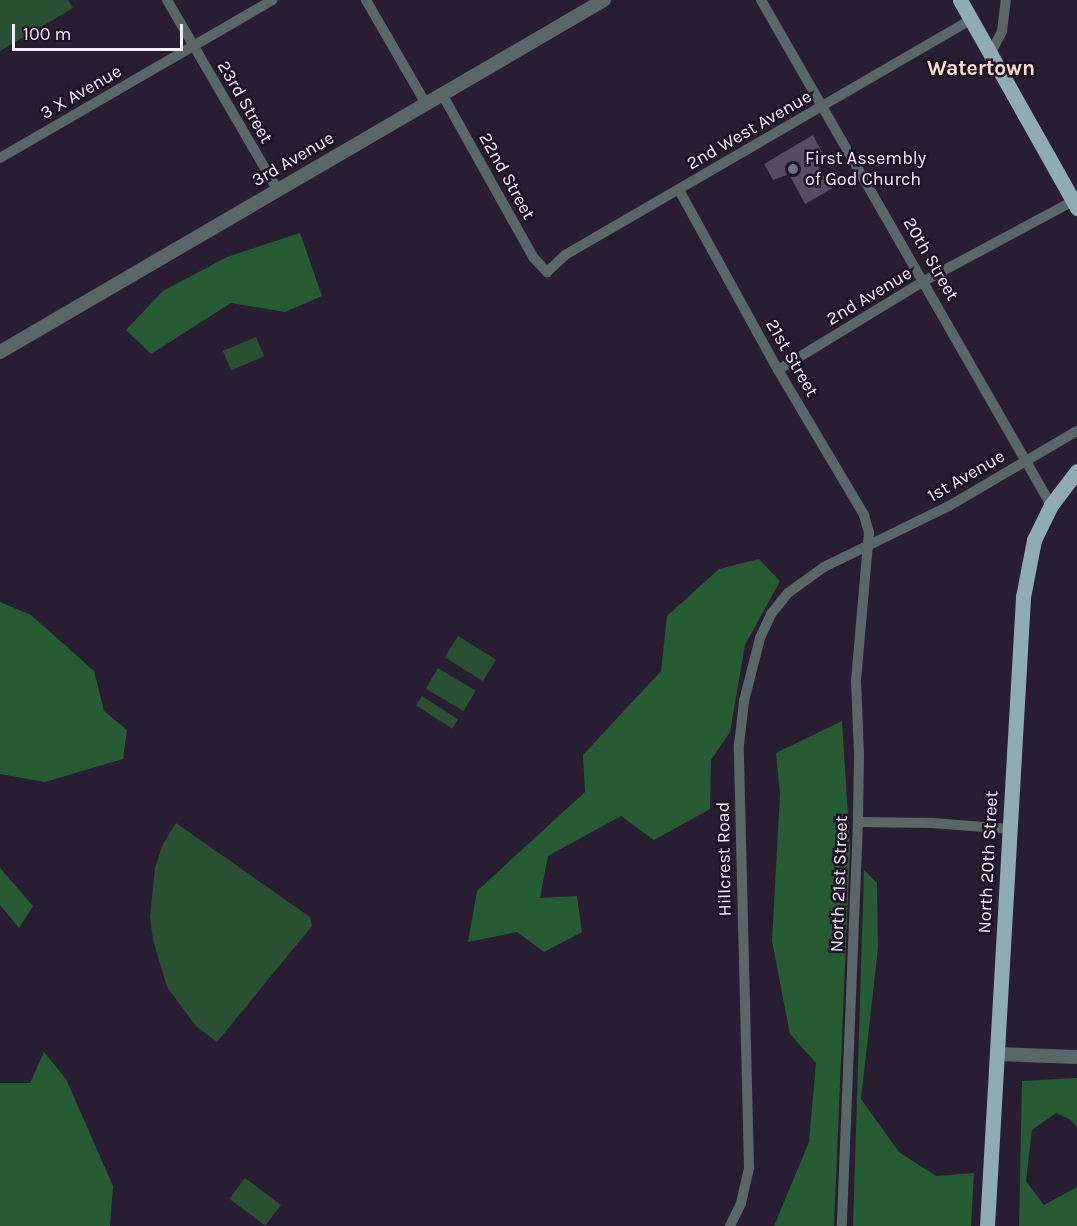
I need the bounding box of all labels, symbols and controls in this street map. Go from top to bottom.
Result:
scale bar [15,12,186,50]
text: 100 m [23,23,71,45]
district label: Watertown [927,55,1035,81]
street label: 23rd Street [213,57,277,147]
street label: 3 X Avenue [37,60,125,124]
street label: 2nd West Avenue [683,85,815,175]
street label: 3rd Avenue [248,127,338,191]
street label: 22nd Street [474,129,540,223]
place label: First Assembly of God Church [805,148,926,190]
marker: First Assembly of God Church [786,162,800,176]
street label: 20th Street [899,214,963,304]
street label: 2nd Avenue [823,262,915,330]
street label: 21st Street [761,315,823,401]
street label: 1st Avenue [923,445,1009,507]
street label: North 20th Street [973,790,1003,934]
street label: Hillcrest Road [712,802,736,916]
street label: North 21st Street [826,815,852,953]

